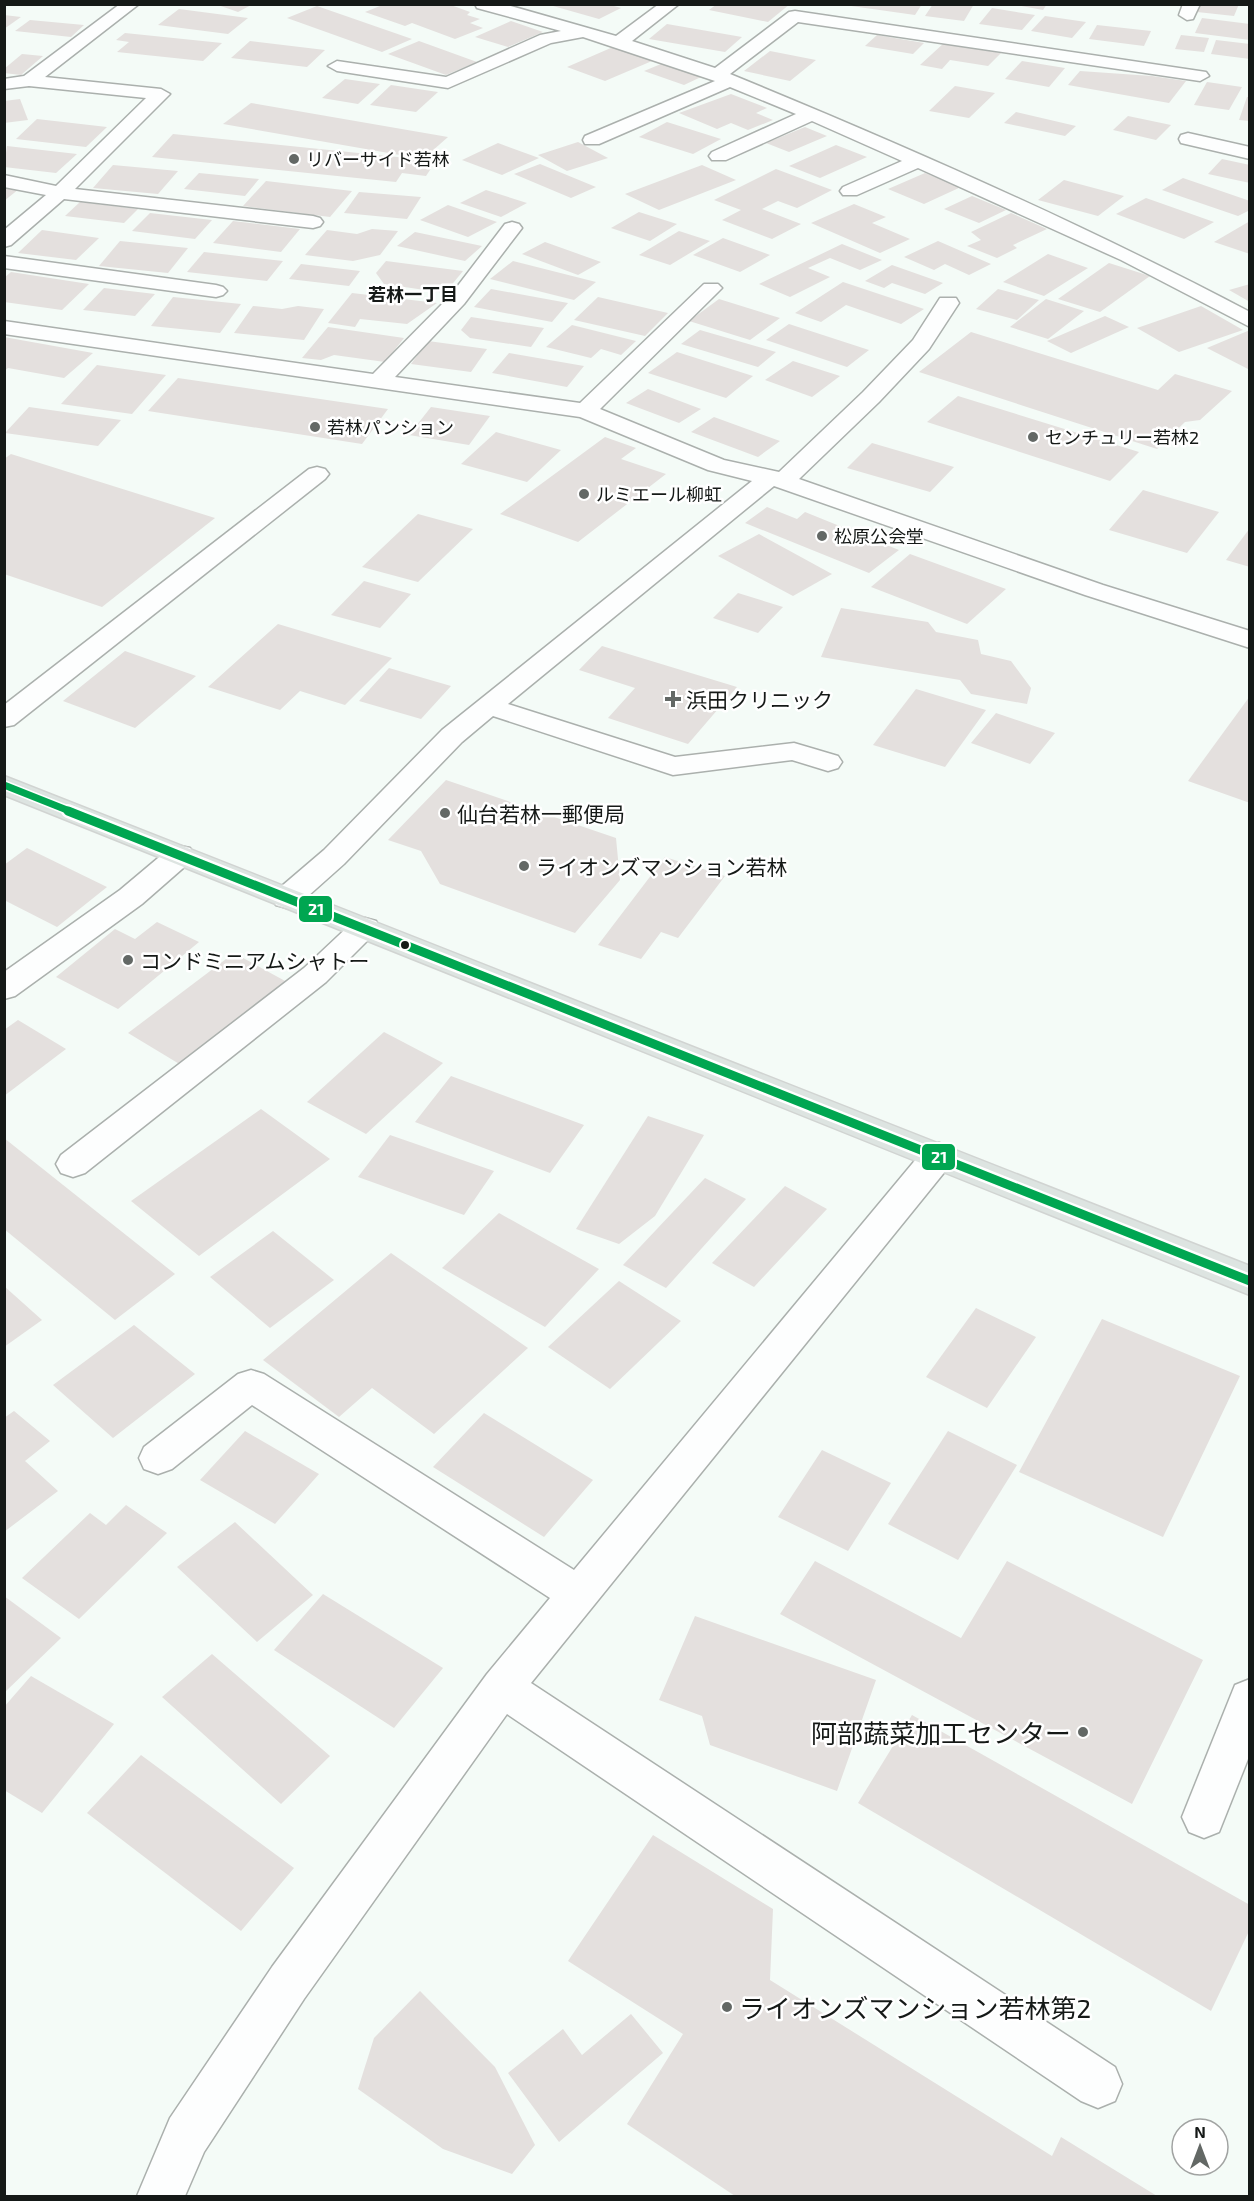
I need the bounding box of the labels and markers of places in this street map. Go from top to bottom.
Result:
place label: リバーサイド若林 [306,148,450,170]
marker: リバーサイド若林 [287,152,301,166]
place label: 若林パンション [327,416,454,438]
marker: 若林パンション [308,420,322,434]
place label: センチュリー若林2 [1045,426,1199,448]
marker: センチュリー若林2 [1026,430,1040,444]
place label: ルミエール柳虹 [596,483,722,505]
marker: ルミエール柳虹 [577,487,591,501]
place label: 松原公会堂 [834,525,924,547]
marker: 松原公会堂 [815,529,829,543]
place label: 浜田クリニック [686,687,833,712]
marker: 浜田クリニック [664,690,682,708]
place label: 仙台若林一郵便局 [457,801,625,826]
marker: 仙台若林一郵便局 [438,806,452,820]
place label: ライオンズマンション若林 [536,854,788,879]
marker: ライオンズマンション若林 [517,859,531,873]
unlabelled marker [399,939,411,951]
place label: コンドミニアムシャトー [140,948,370,973]
marker: コンドミニアムシャトー [121,953,135,967]
place label: 阿部蔬菜加工センター [811,1717,1071,1748]
marker: 阿部蔬菜加工センター [1076,1725,1090,1739]
place label: ライオンズマンション若林第2 [739,1992,1091,2023]
marker: ライオンズマンション若林第2 [720,2000,734,2014]

